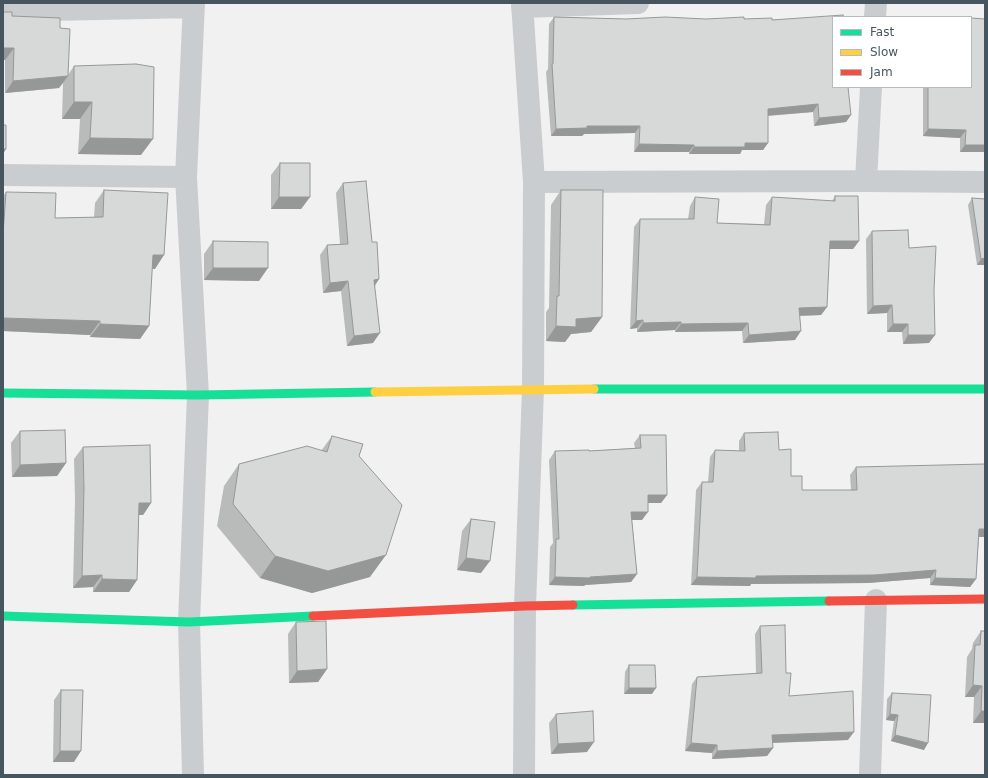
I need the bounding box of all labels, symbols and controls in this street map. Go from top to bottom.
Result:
legend [832,16,972,88]
text: Fast [870,25,894,39]
text: Slow [870,45,898,59]
text: Jam [870,65,893,79]

